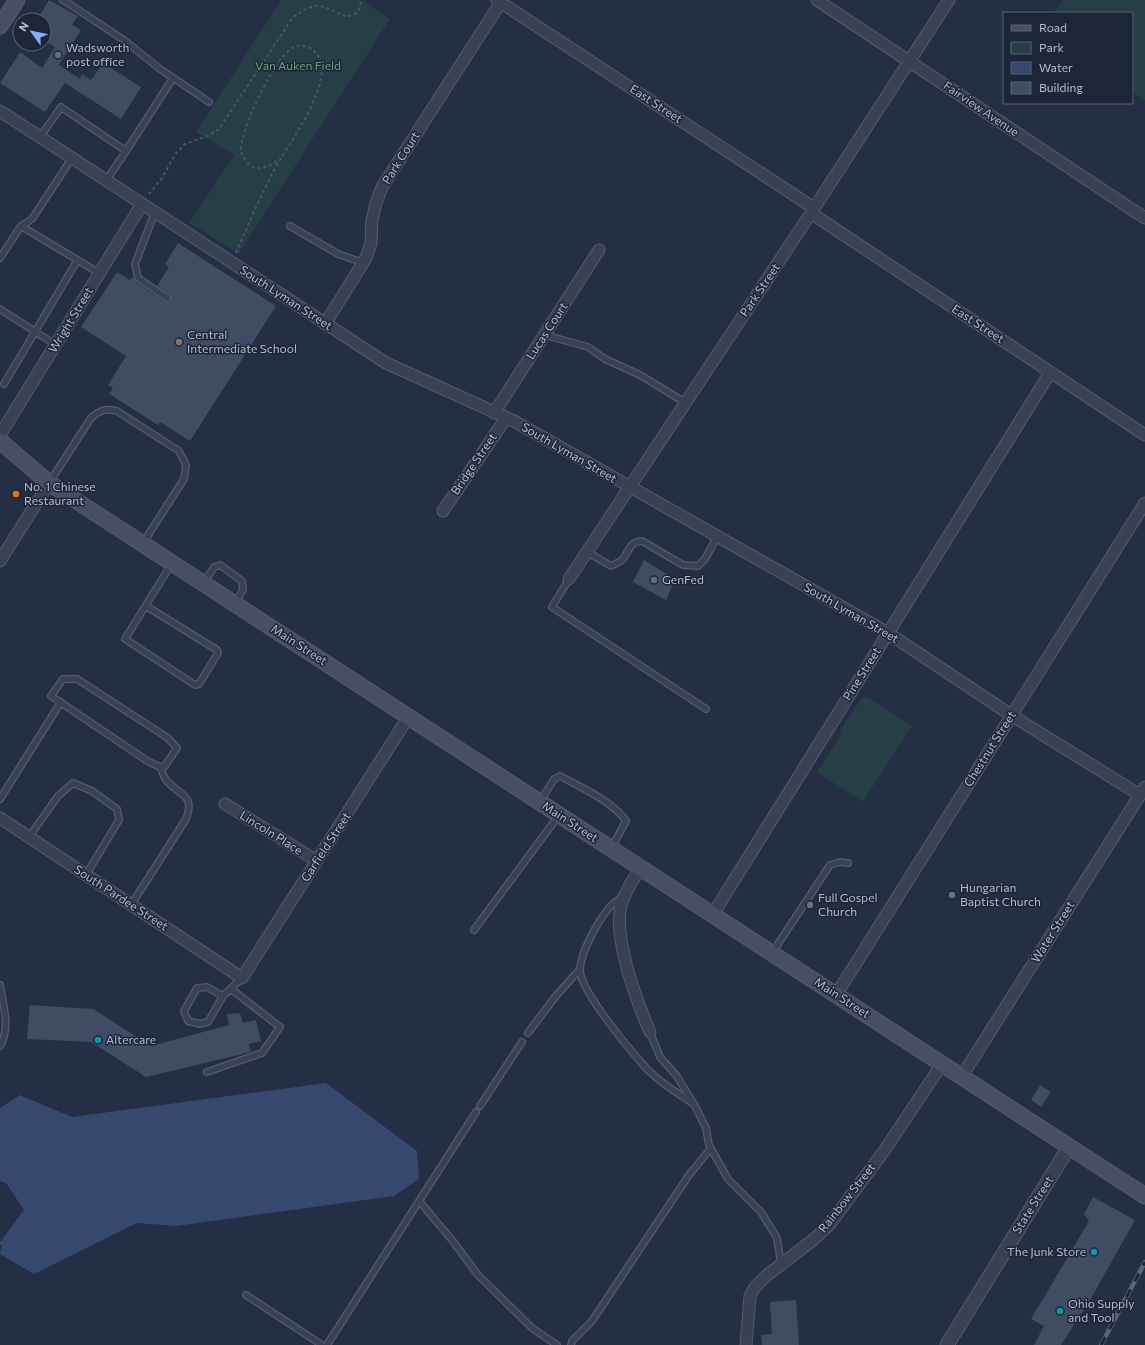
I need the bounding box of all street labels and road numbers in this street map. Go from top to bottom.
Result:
street label: Fairview Avenue [941,78,1022,139]
street label: East Street [628,81,686,125]
street label: Park Court [379,129,422,186]
street label: Park Street [736,260,782,319]
street label: South Lyman Street [238,262,336,332]
street label: Wright Street [45,284,95,355]
street label: Lucas Court [522,299,570,362]
street label: East Street [950,301,1008,345]
street label: South Lyman Street [519,419,620,485]
street label: Bridge Street [447,430,499,497]
street label: South Lyman Street [801,579,902,645]
street label: Main Street [269,621,330,667]
street label: Pine Street [839,644,883,703]
street label: Chestnut Street [960,708,1018,789]
street label: Main Street [540,798,601,844]
street label: Lincoln Place [238,807,305,857]
street label: Garfield Street [297,809,353,884]
street label: South Pardee Street [72,862,171,933]
street label: Water Street [1028,898,1077,965]
street label: Main Street [812,974,873,1020]
street label: Rainbow Street [815,1160,878,1235]
street label: State Street [1009,1173,1055,1236]

